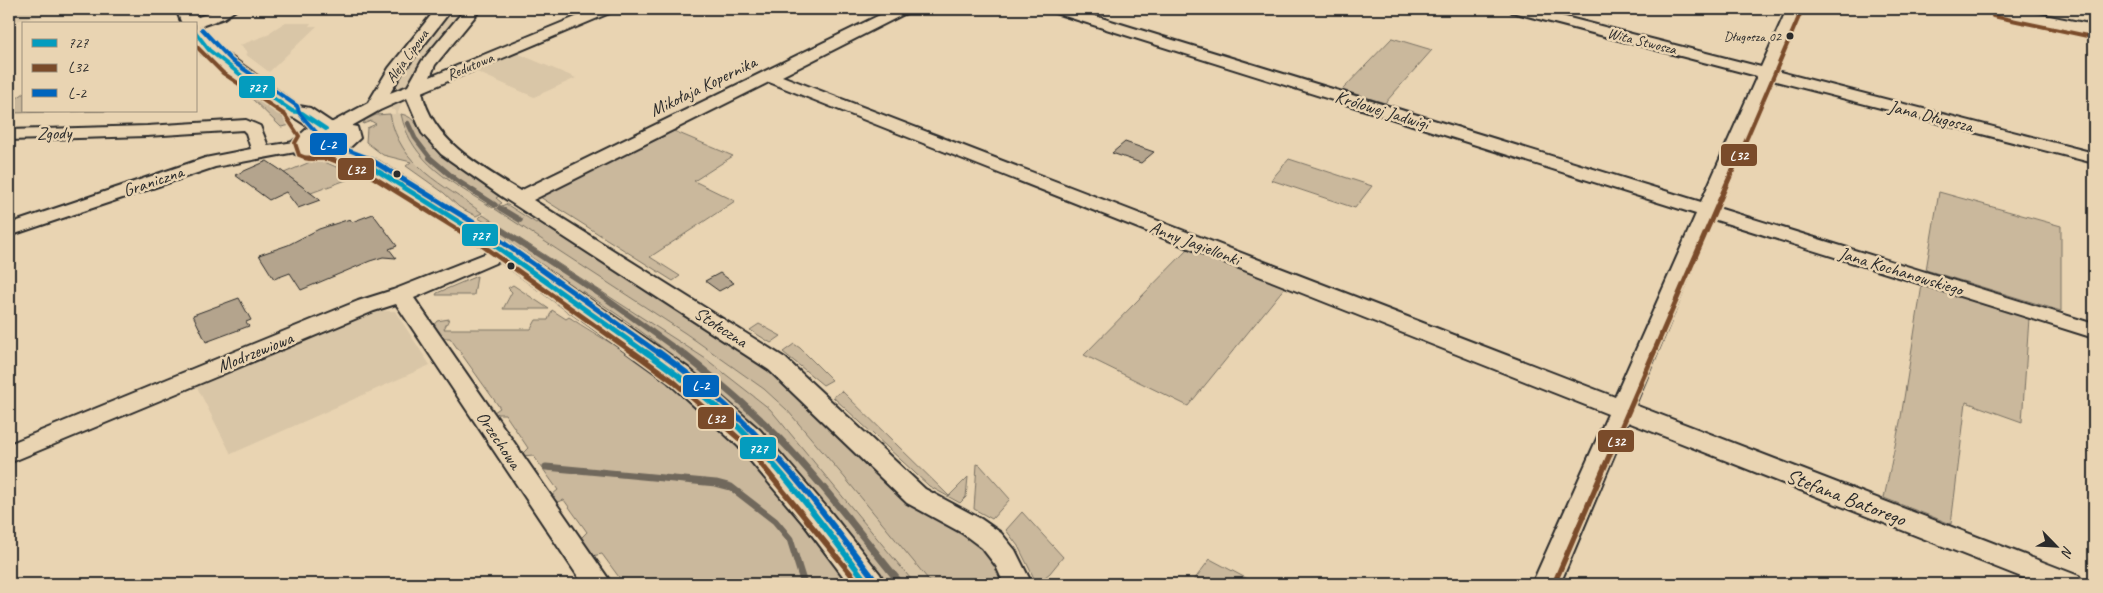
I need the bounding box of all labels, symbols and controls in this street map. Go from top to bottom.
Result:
legend [22,22,198,112]
street label: Wita Stwosza [1605,24,1680,60]
street label: Aleja Lipowa [382,25,434,87]
place label: Długosza 02 [1724,28,1783,45]
marker: Długosza 02 [1785,31,1795,41]
text: 727 [68,34,90,53]
street label: Redutowa [444,48,498,85]
street label: Mikołaja Kopernika [646,50,761,121]
text: L32 [68,58,89,77]
line badge: 727 [238,75,276,99]
text: 727 [248,79,268,96]
text: L-2 [68,84,87,103]
street label: Królowej Jadwigi [1333,85,1434,135]
street label: Jana Długosza [1886,95,1977,137]
street label: Zgody [36,121,74,145]
line badge: L-2 [309,132,348,156]
text: L-2 [320,136,338,153]
line badge: L32 [1720,143,1758,167]
text: L32 [1730,147,1750,164]
line badge: L32 [337,157,375,181]
street label: Graniczna [120,160,188,202]
text: L32 [347,161,367,178]
unlabelled marker [392,169,402,179]
street label: Anny Jagiellonki [1147,216,1246,271]
line badge: 727 [461,223,499,247]
text: 727 [471,227,491,244]
street label: Jana Kochanowskiego [1835,241,1967,301]
unlabelled marker [506,261,516,271]
street label: Stołeczna [690,302,753,353]
street label: Modrzewiowa [214,326,298,377]
line badge: L-2 [682,374,720,398]
text: L-2 [693,377,711,394]
line badge: L32 [697,406,735,430]
street label: Orzechowa [472,407,527,474]
text: L32 [707,410,727,427]
line badge: L32 [1597,429,1635,453]
text: L32 [1607,433,1627,450]
line badge: 727 [739,436,777,460]
text: 727 [749,440,769,457]
street label: Stefana Batorego [1783,462,1911,532]
north arrow [2030,520,2080,570]
text: N [2057,544,2077,561]

